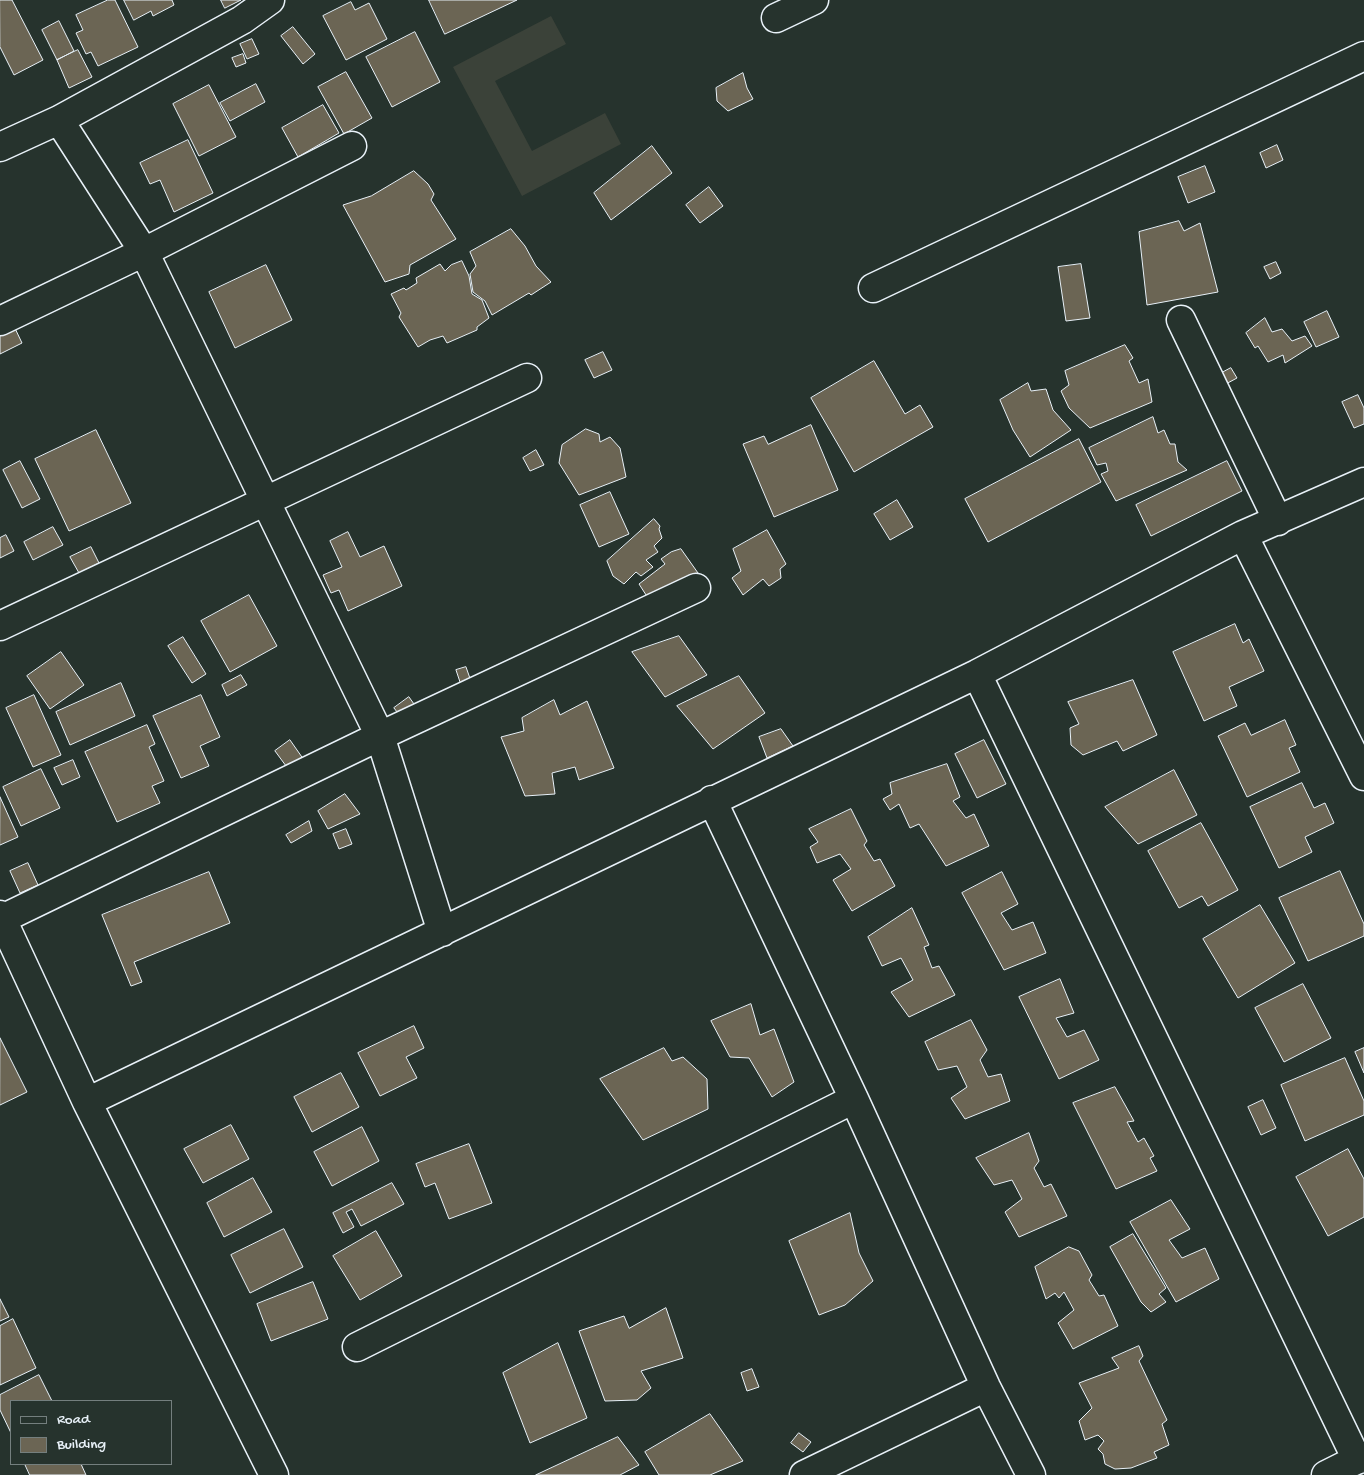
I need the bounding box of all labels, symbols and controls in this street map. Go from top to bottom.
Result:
legend [10,1400,172,1465]
text: Road [57,1411,90,1429]
text: Building [57,1436,106,1454]

